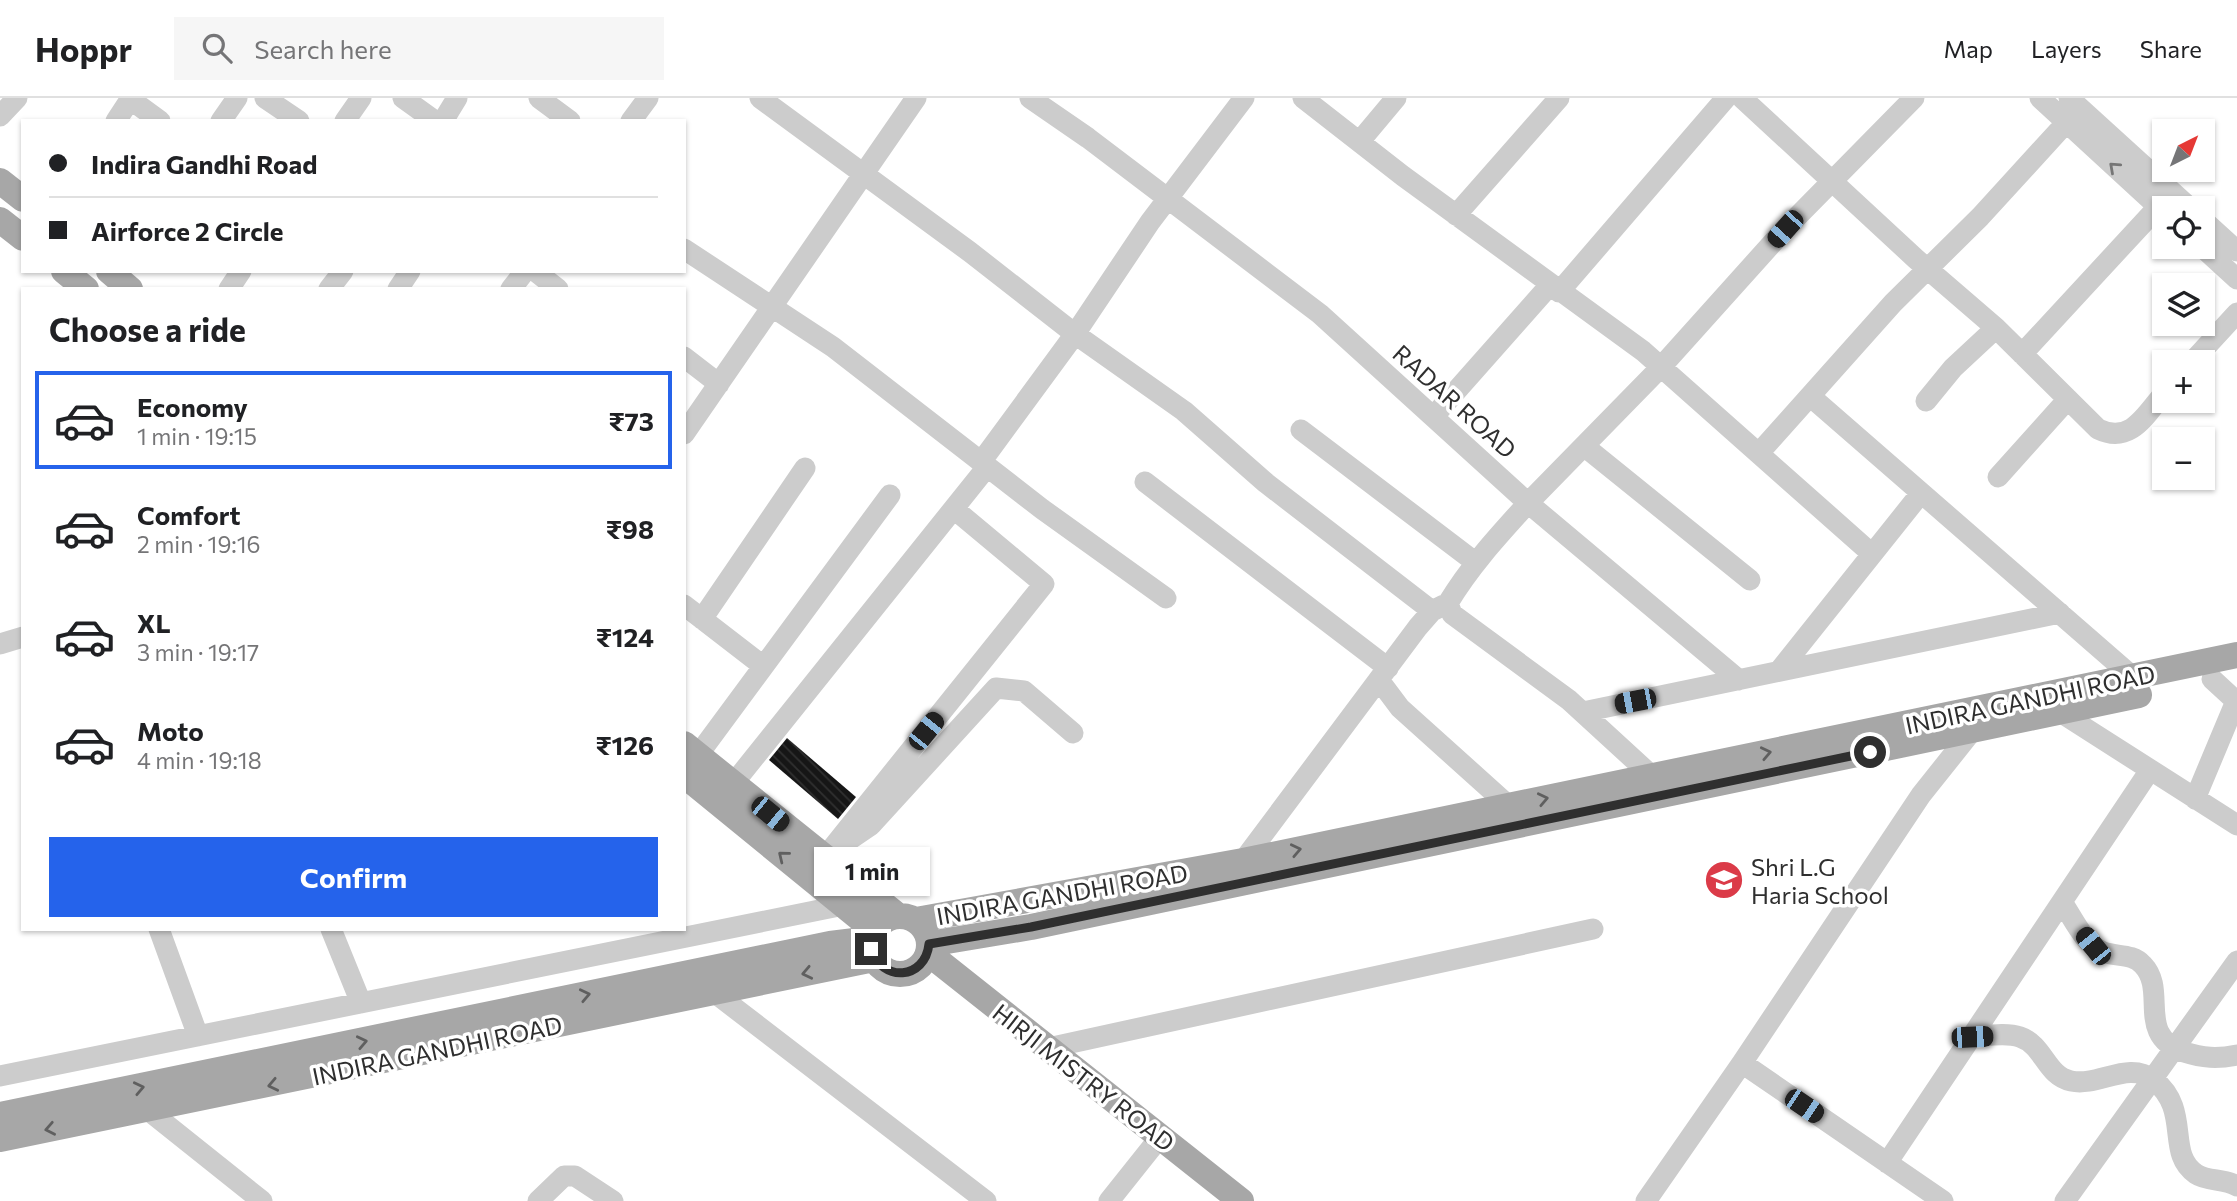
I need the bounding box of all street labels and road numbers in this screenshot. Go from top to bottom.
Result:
street label: RADAR ROAD [1387,338,1523,464]
street label: INDIRA GANDHI ROAD [1903,658,2157,740]
street label: INDIRA GANDHI ROAD [934,858,1190,930]
street label: HIRJI MISTRY ROAD [987,997,1181,1157]
street label: INDIRA GANDHI ROAD [310,1009,564,1091]

